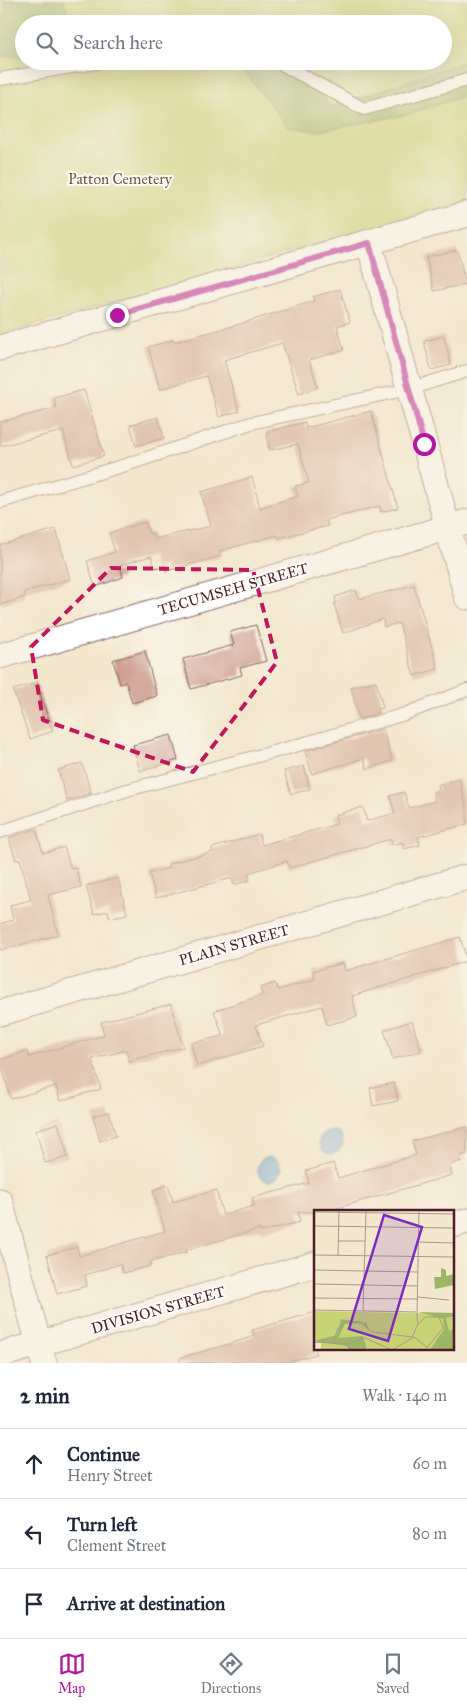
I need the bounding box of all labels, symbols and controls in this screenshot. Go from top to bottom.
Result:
search box [15,15,452,70]
icon: search [33,29,61,57]
text: Search here [73,31,163,54]
park label: Patton Cemetery [68,170,173,188]
route end [106,304,129,327]
route start [413,433,436,456]
street label: TECUMSEH STREET [156,559,310,619]
street label: PLAIN STREET [177,921,291,969]
inset map [314,1210,454,1350]
street label: DIVISION STREET [89,1282,227,1338]
text: 2 min [20,1383,70,1409]
text: Walk · 140 m [362,1386,447,1405]
text: Continue [67,1443,140,1466]
icon: ahead [20,1450,48,1478]
text: 60 m [413,1454,447,1473]
text: Henry Street [67,1466,153,1485]
text: Turn left [67,1513,137,1536]
icon: left [20,1520,48,1548]
text: 80 m [412,1524,447,1543]
text: Clement Street [67,1536,166,1555]
icon: arrive [20,1590,48,1618]
text: Arrive at destination [67,1592,225,1615]
tab: Map [58,1650,86,1697]
tab: Directions [201,1650,261,1697]
tab: Saved [376,1650,409,1697]

